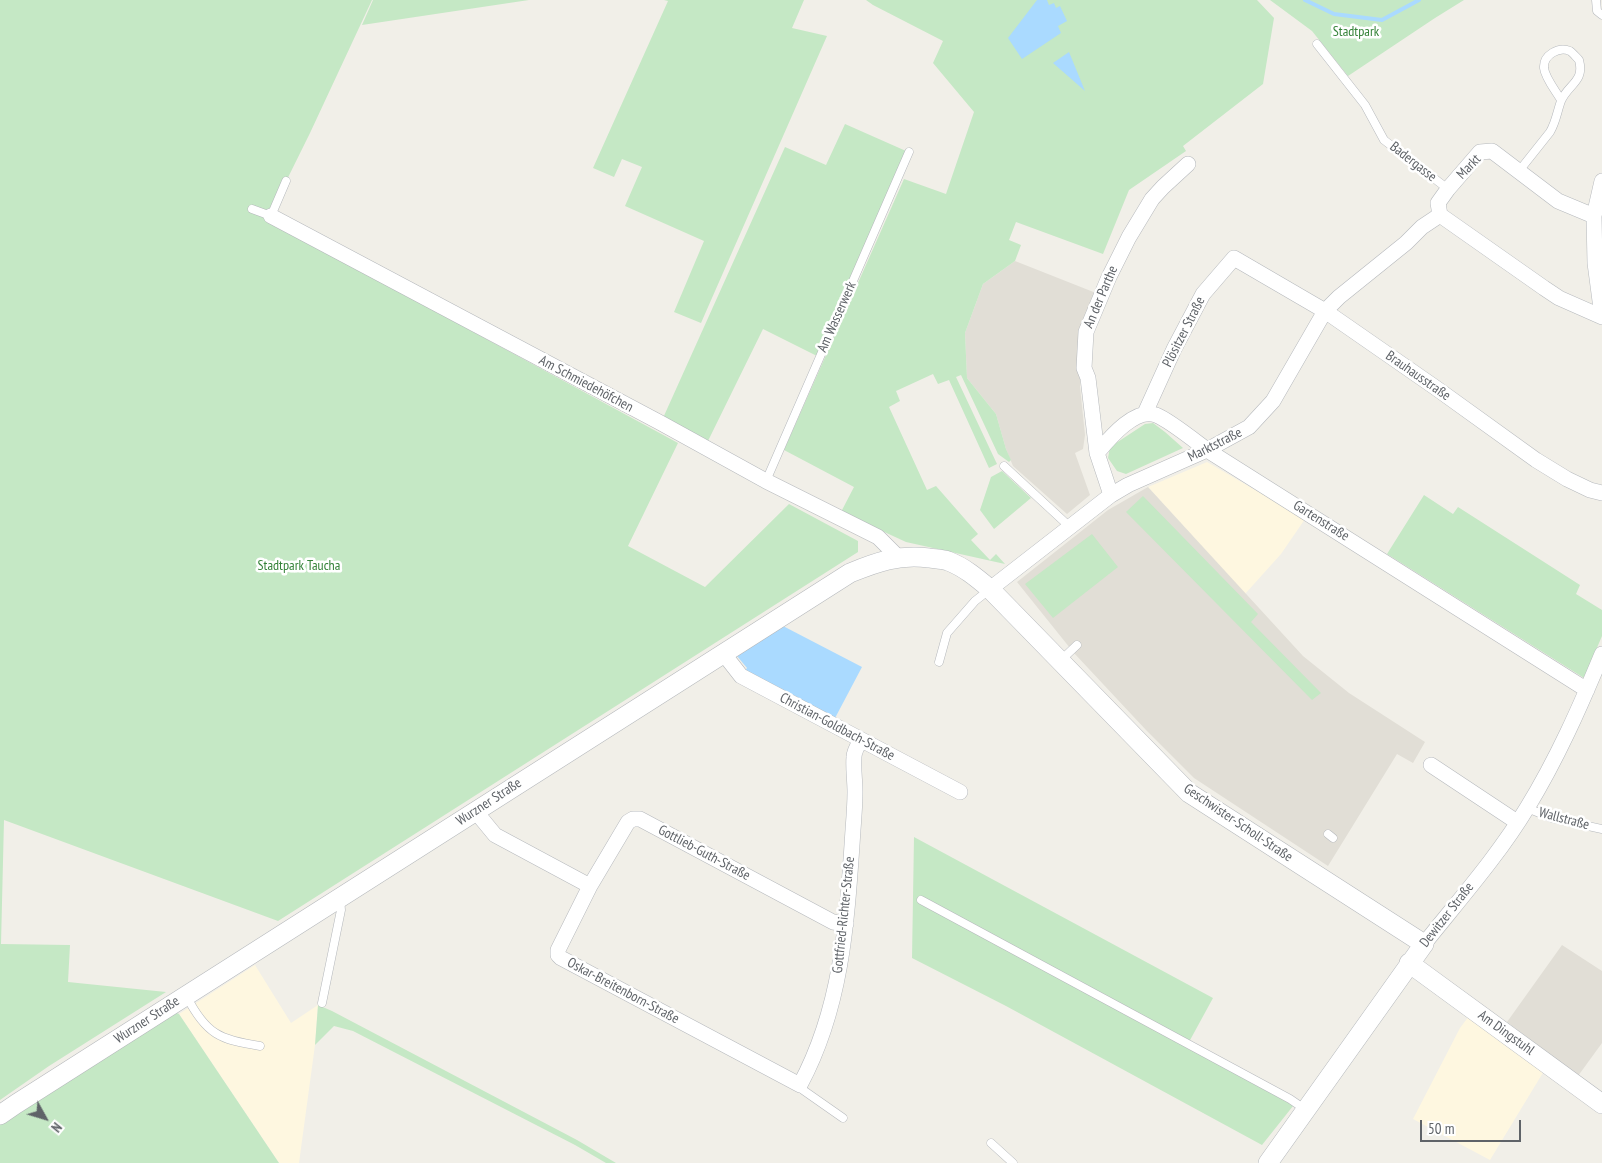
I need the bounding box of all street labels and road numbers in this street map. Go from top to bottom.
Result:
street label: Badergasse [1386,139,1440,185]
street label: Markt [1453,151,1485,183]
street label: An der Parthe [1080,263,1122,331]
street label: Am Wasserwerk [814,279,860,355]
street label: Plösitzer Straße [1159,294,1209,370]
street label: Brauhausstraße [1382,348,1454,404]
street label: Am Schmiedehöfchen [536,352,636,416]
street label: Marktstraße [1185,424,1245,466]
street label: Gartenstraße [1290,497,1352,545]
street label: Christian-Goldbach-Straße [777,690,897,764]
street label: Wurzner Straße [453,775,525,829]
street label: Geschwister-Scholl-Straße [1180,780,1296,866]
street label: Wallstraße [1537,804,1591,834]
street label: Gottlieb-Guth-Straße [655,822,753,884]
street label: Gottfried-Richter-Straße [830,856,858,974]
street label: Dewitzer Straße [1417,879,1477,951]
street label: Oskar-Breitenborn-Straße [564,954,682,1028]
street label: Wurzner Straße [111,993,183,1047]
street label: Am Dingstuhl [1475,1007,1537,1059]

